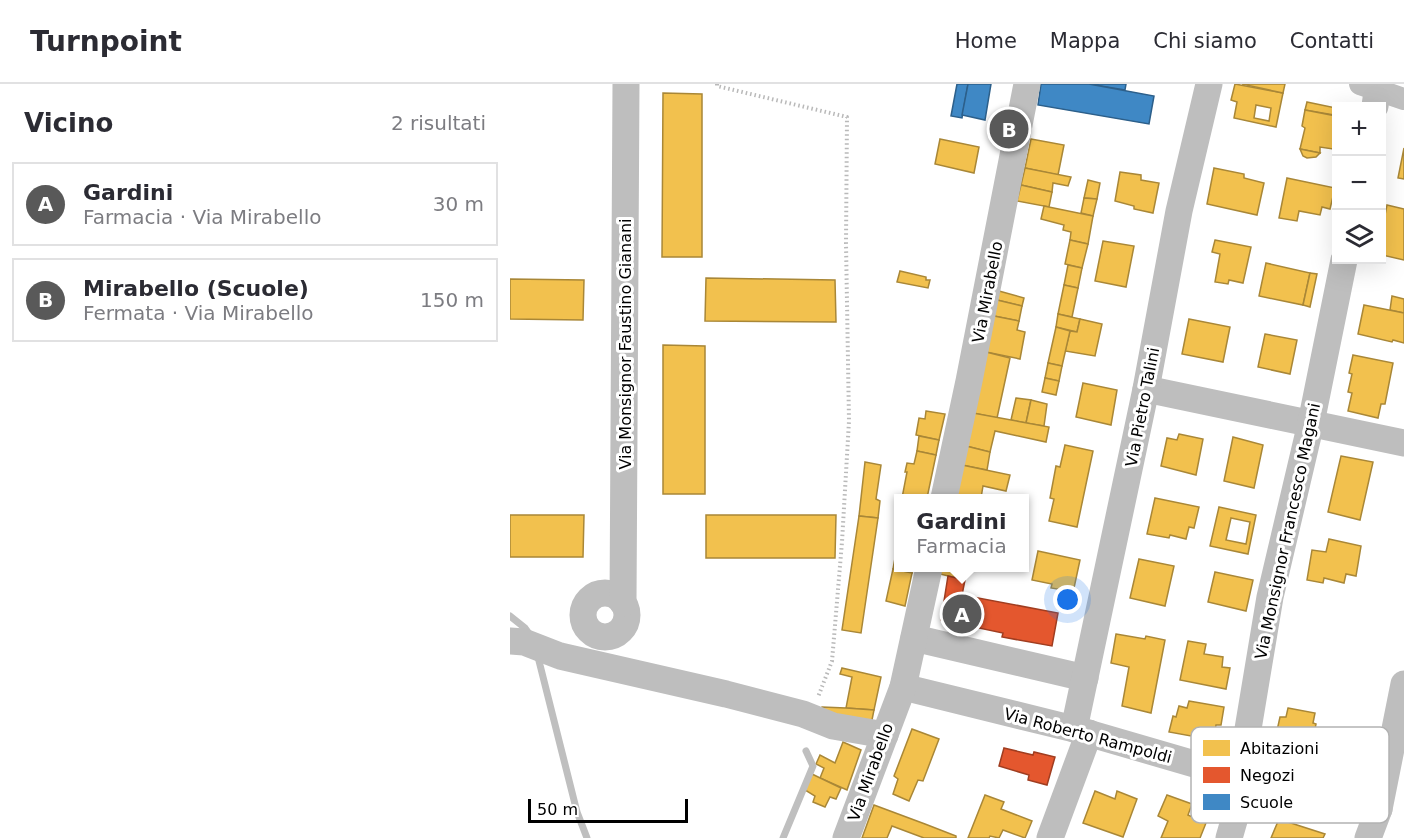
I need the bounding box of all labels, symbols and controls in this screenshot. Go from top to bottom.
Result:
text: Turnpoint [30,25,182,58]
text: Home [955,29,1017,53]
text: Mappa [1050,29,1120,53]
text: Chi siamo [1153,29,1257,53]
text: Contatti [1290,29,1374,53]
map controls [1332,102,1386,264]
button: + [1332,102,1386,156]
pin: B [990,106,1028,152]
text: Vicino [24,108,113,138]
text: 2 risultati [391,111,486,135]
button: − [1332,156,1386,210]
text: Gardini [83,180,173,205]
text: A [38,192,53,216]
text: 30 m [433,192,484,216]
text: Farmacia · Via Mirabello [83,205,321,229]
button: layers [1332,210,1386,264]
street label: Via Monsignor Faustino Gianani [616,218,635,470]
street label: Via Mirabello [968,240,1007,345]
text: Mirabello (Scuole) [83,276,309,301]
text: B [38,288,53,312]
text: 150 m [420,288,484,312]
text: Fermata · Via Mirabello [83,301,314,325]
street label: Via Pietro Talini [1122,346,1163,468]
street label: Via Monsignor Francesco Magani [1251,401,1324,661]
popup [894,494,1029,572]
text: Gardini [916,509,1007,534]
text: Farmacia [916,534,1007,558]
your location [1053,585,1082,614]
pin: A [942,592,982,636]
street label: Via Roberto Rampoldi [1002,704,1174,767]
street label: Via Mirabello [844,720,897,824]
legend [1191,727,1389,823]
text: Abitazioni [1240,739,1319,758]
text: Negozi [1240,766,1295,785]
text: Scuole [1240,793,1293,812]
scale bar [528,796,688,824]
text: 50 m [537,800,578,819]

